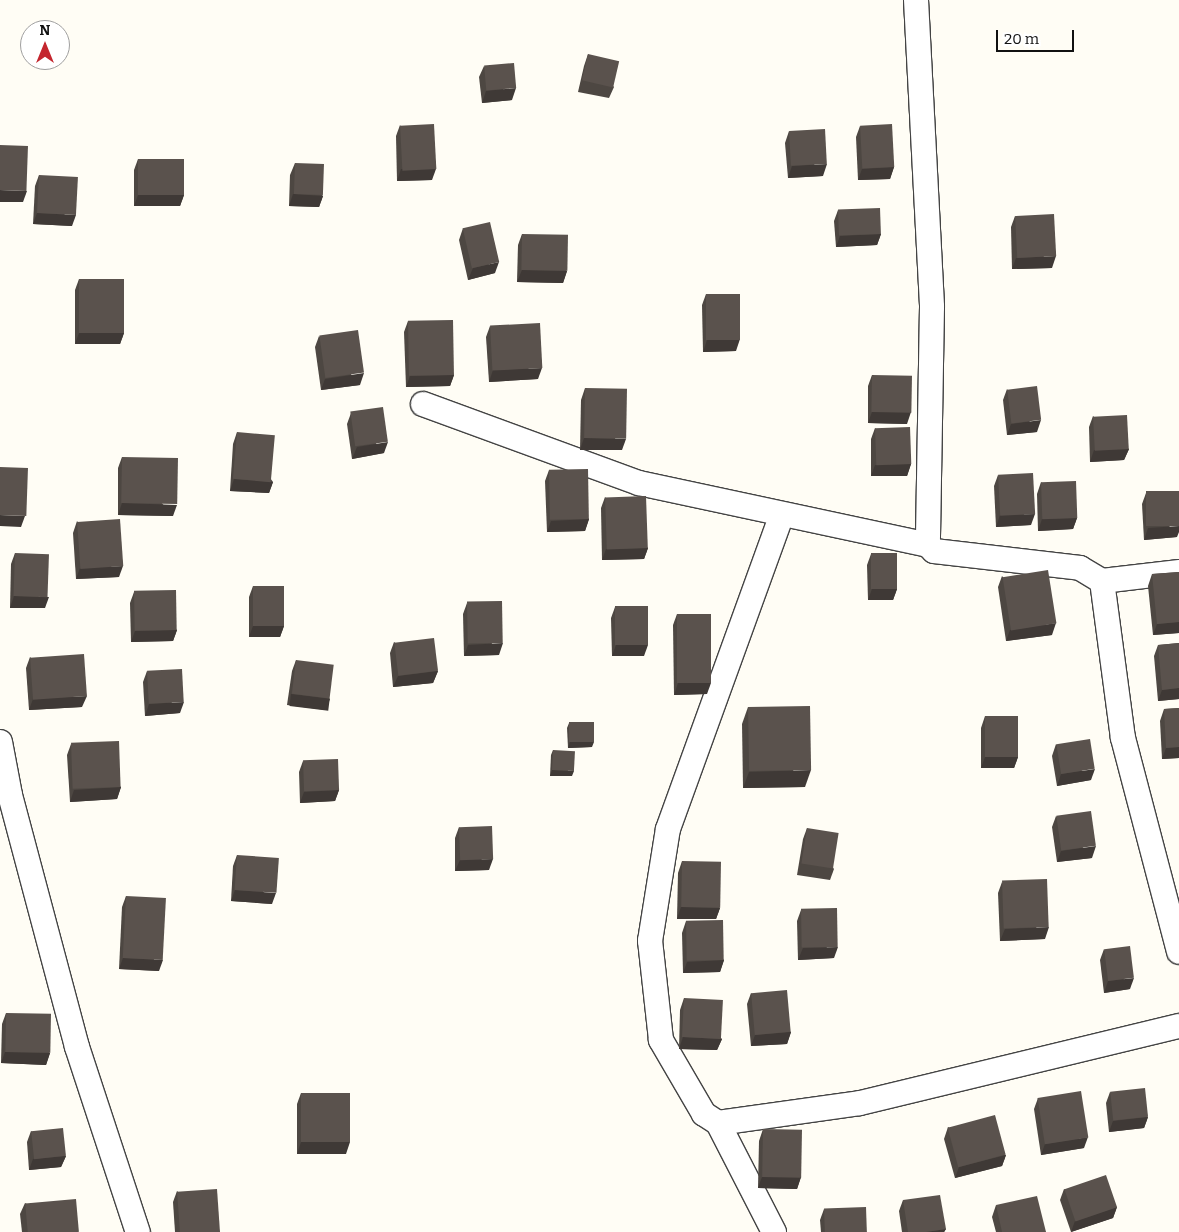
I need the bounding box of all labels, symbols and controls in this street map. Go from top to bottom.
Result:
north arrow [20,20,70,70]
scale bar [999,20,1076,52]
text: N [40,22,50,39]
text: 20 m [1004,30,1039,48]

